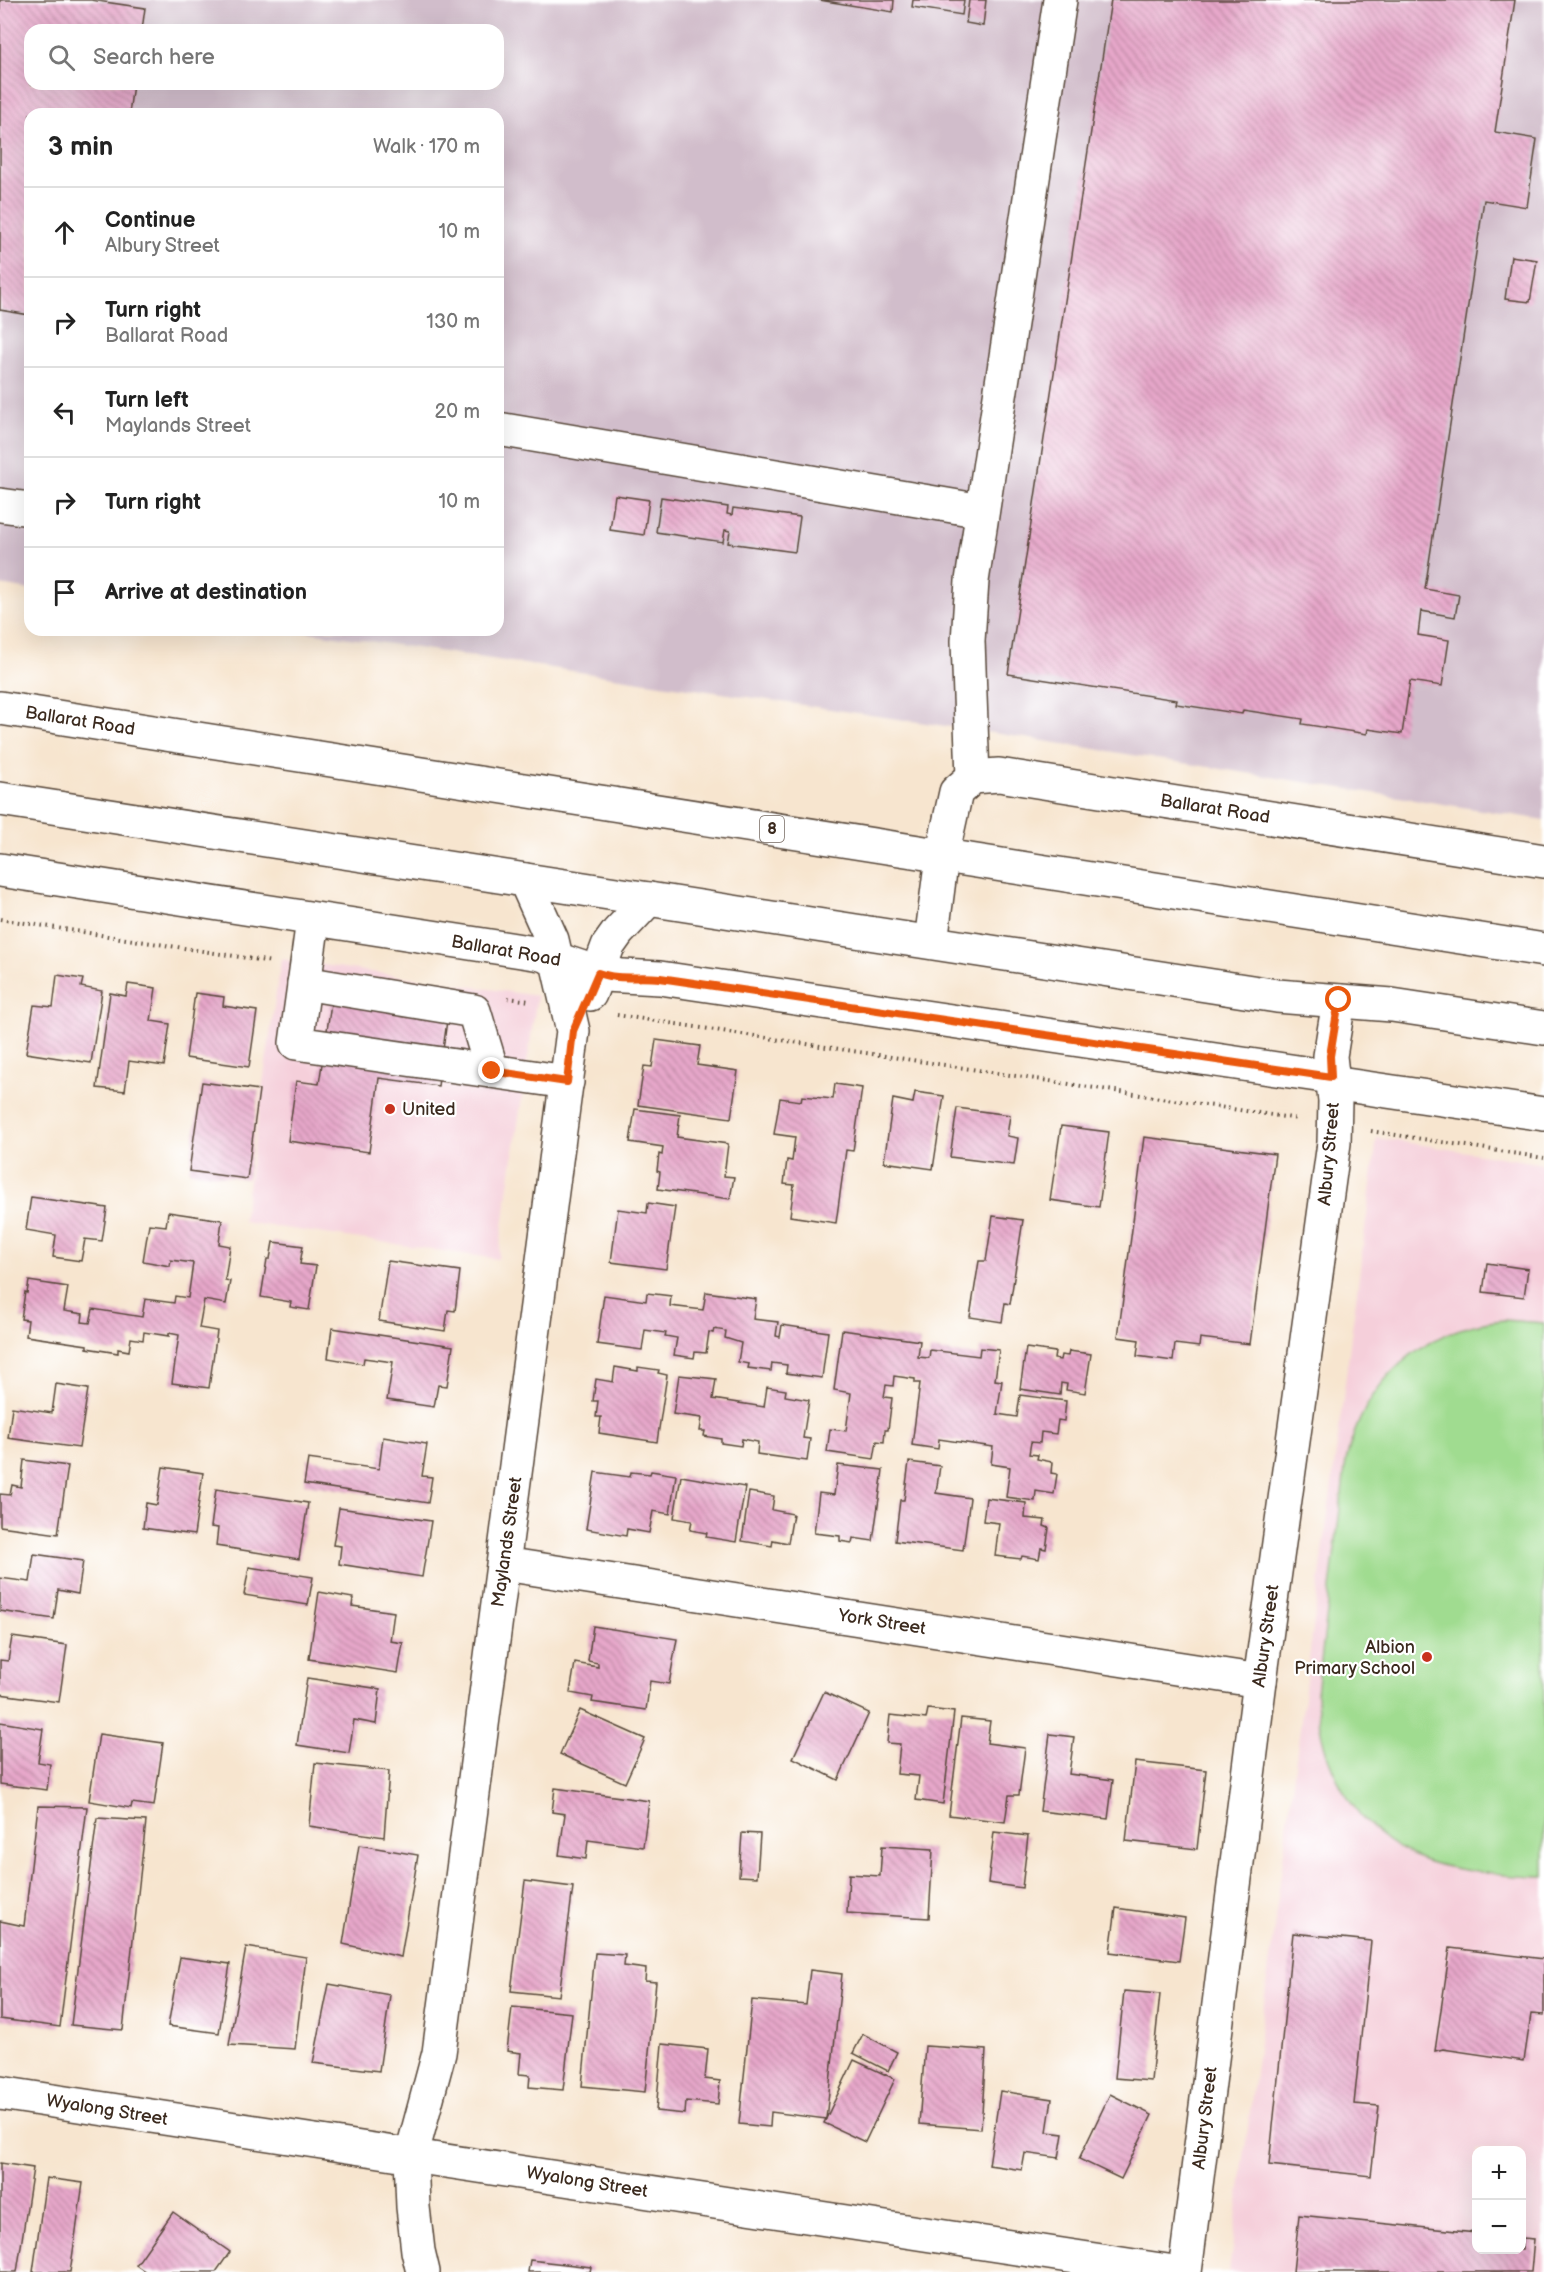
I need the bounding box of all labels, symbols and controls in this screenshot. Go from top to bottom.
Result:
search box [24,24,504,90]
icon: search [45,41,78,74]
text: Search here [93,44,215,71]
text: 3 min [48,132,113,163]
text: Walk · 170 m [373,135,480,159]
text: Continue [105,207,195,234]
icon: ahead [48,216,81,249]
text: 10 m [439,220,480,244]
text: Albury Street [105,234,220,258]
text: Turn right [105,297,201,324]
icon: right [48,306,81,339]
text: 130 m [426,310,480,334]
text: Ballarat Road [105,324,228,348]
text: Turn left [105,387,189,414]
icon: left [48,396,81,429]
text: 20 m [435,400,480,424]
text: Maylands Street [105,414,251,438]
icon: right [48,486,81,519]
text: Turn right [105,489,201,516]
text: 10 m [439,490,480,514]
icon: arrive [48,576,81,609]
text: Arrive at destination [105,579,307,606]
street label: Ballarat Road [24,702,136,740]
street label: Ballarat Road [1159,790,1271,828]
road number: 8 [760,816,784,842]
street label: Ballarat Road [450,931,562,971]
route start [1325,986,1351,1012]
route end [478,1057,504,1083]
place label: United [402,1099,456,1120]
street label: Albury Street [1314,1101,1344,1206]
marker: United [383,1102,397,1116]
street label: Maylands Street [487,1475,527,1608]
street label: Albury Street [1248,1583,1284,1689]
street label: York Street [836,1605,928,1639]
place label: Albion Primary School [1294,1637,1415,1679]
marker: Albion Primary School [1420,1650,1434,1664]
street label: Albury Street [1188,2065,1222,2171]
street label: Wyalong Street [45,2090,170,2130]
map controls [1472,2146,1526,2254]
button: + [1472,2146,1526,2200]
street label: Wyalong Street [525,2162,650,2202]
button: − [1472,2200,1526,2254]

